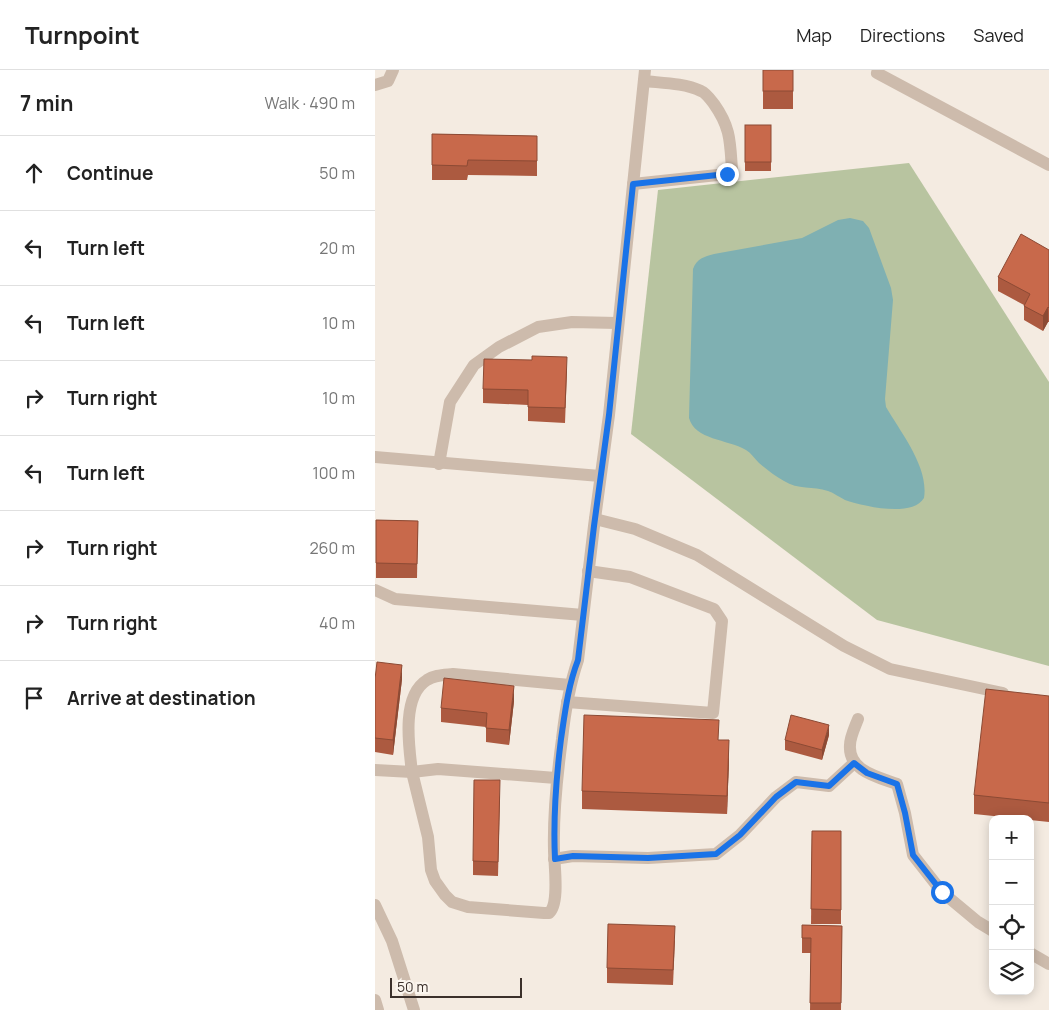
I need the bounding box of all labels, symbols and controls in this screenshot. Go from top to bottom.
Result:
text: Turnpoint [25,18,140,51]
text: Map [796,23,832,47]
text: Directions [860,23,945,47]
text: Saved [973,23,1024,47]
text: 7 min [20,89,73,117]
text: Walk · 490 m [264,92,355,114]
icon: ahead [20,159,48,187]
text: Continue [67,160,153,186]
text: 50 m [319,162,355,184]
route end [716,163,739,186]
icon: left [20,234,48,262]
text: Turn left [67,235,145,261]
text: 20 m [319,237,355,259]
icon: left [20,309,48,337]
text: Turn left [67,310,145,336]
text: 10 m [322,312,355,334]
icon: right [20,384,48,412]
text: Turn right [67,385,157,411]
text: 10 m [322,387,355,409]
icon: left [20,459,48,487]
text: Turn left [67,460,145,486]
text: 100 m [312,462,355,484]
icon: right [20,534,48,562]
text: Turn right [67,535,157,561]
text: 260 m [309,537,355,559]
icon: right [20,609,48,637]
text: Turn right [67,610,157,636]
text: 40 m [319,612,355,634]
icon: arrive [20,684,48,712]
text: Arrive at destination [67,685,256,711]
map controls [989,815,1034,995]
button: + [989,815,1034,860]
button: − [989,860,1034,905]
route start [931,881,954,904]
button: locate [989,905,1034,950]
button: layers [989,950,1034,995]
scale bar [390,975,523,998]
text: 50 m [397,977,428,996]

